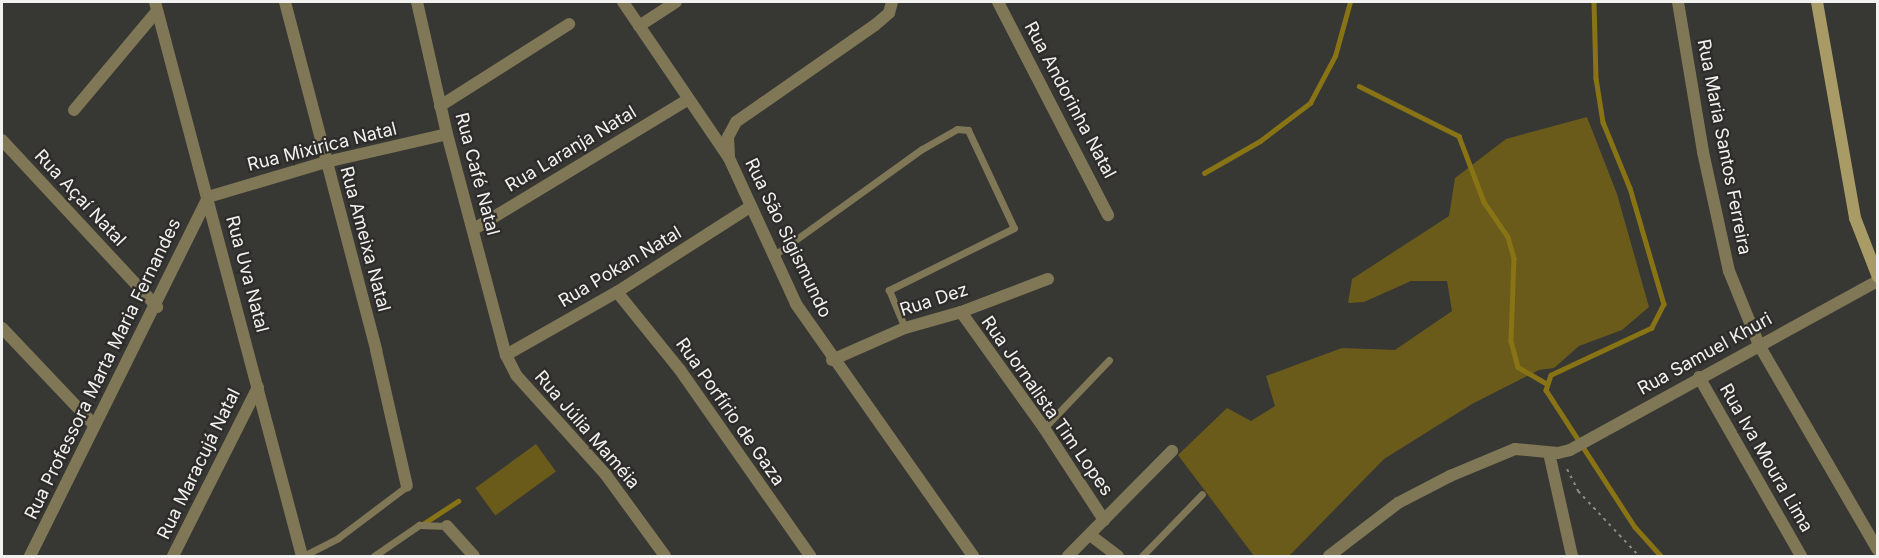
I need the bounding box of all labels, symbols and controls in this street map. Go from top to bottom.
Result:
street label: Rua Andorinha Natal [1020,18,1120,182]
street label: Rua Maria Santos Ferreira [1692,37,1756,257]
street label: Rua Laranja Natal [502,101,640,197]
street label: Rua Café Natal [450,110,504,238]
street label: Rua Mixirica Natal [245,118,399,176]
street label: Rua Açaí Natal [30,145,130,251]
street label: Rua São Sigismundo [740,155,836,321]
street label: Rua Ameixa Natal [335,164,395,314]
street label: Rua Uva Natal [221,213,273,335]
street label: Rua Professora Marta Maria Fernandes [21,215,185,523]
street label: Rua Pokan Natal [555,222,685,312]
street label: Rua Dez [897,279,971,321]
street label: Rua Samuel Khuri [1634,308,1776,400]
street label: Rua Jornalista Tim Lopes [977,312,1117,500]
street label: Rua Porfírio de Gaza [671,334,789,490]
street label: Rua Júlia Maméia [530,367,644,493]
street label: Rua Iva Moura Lima [1715,380,1817,536]
street label: Rua Maracujá Natal [153,385,245,543]

